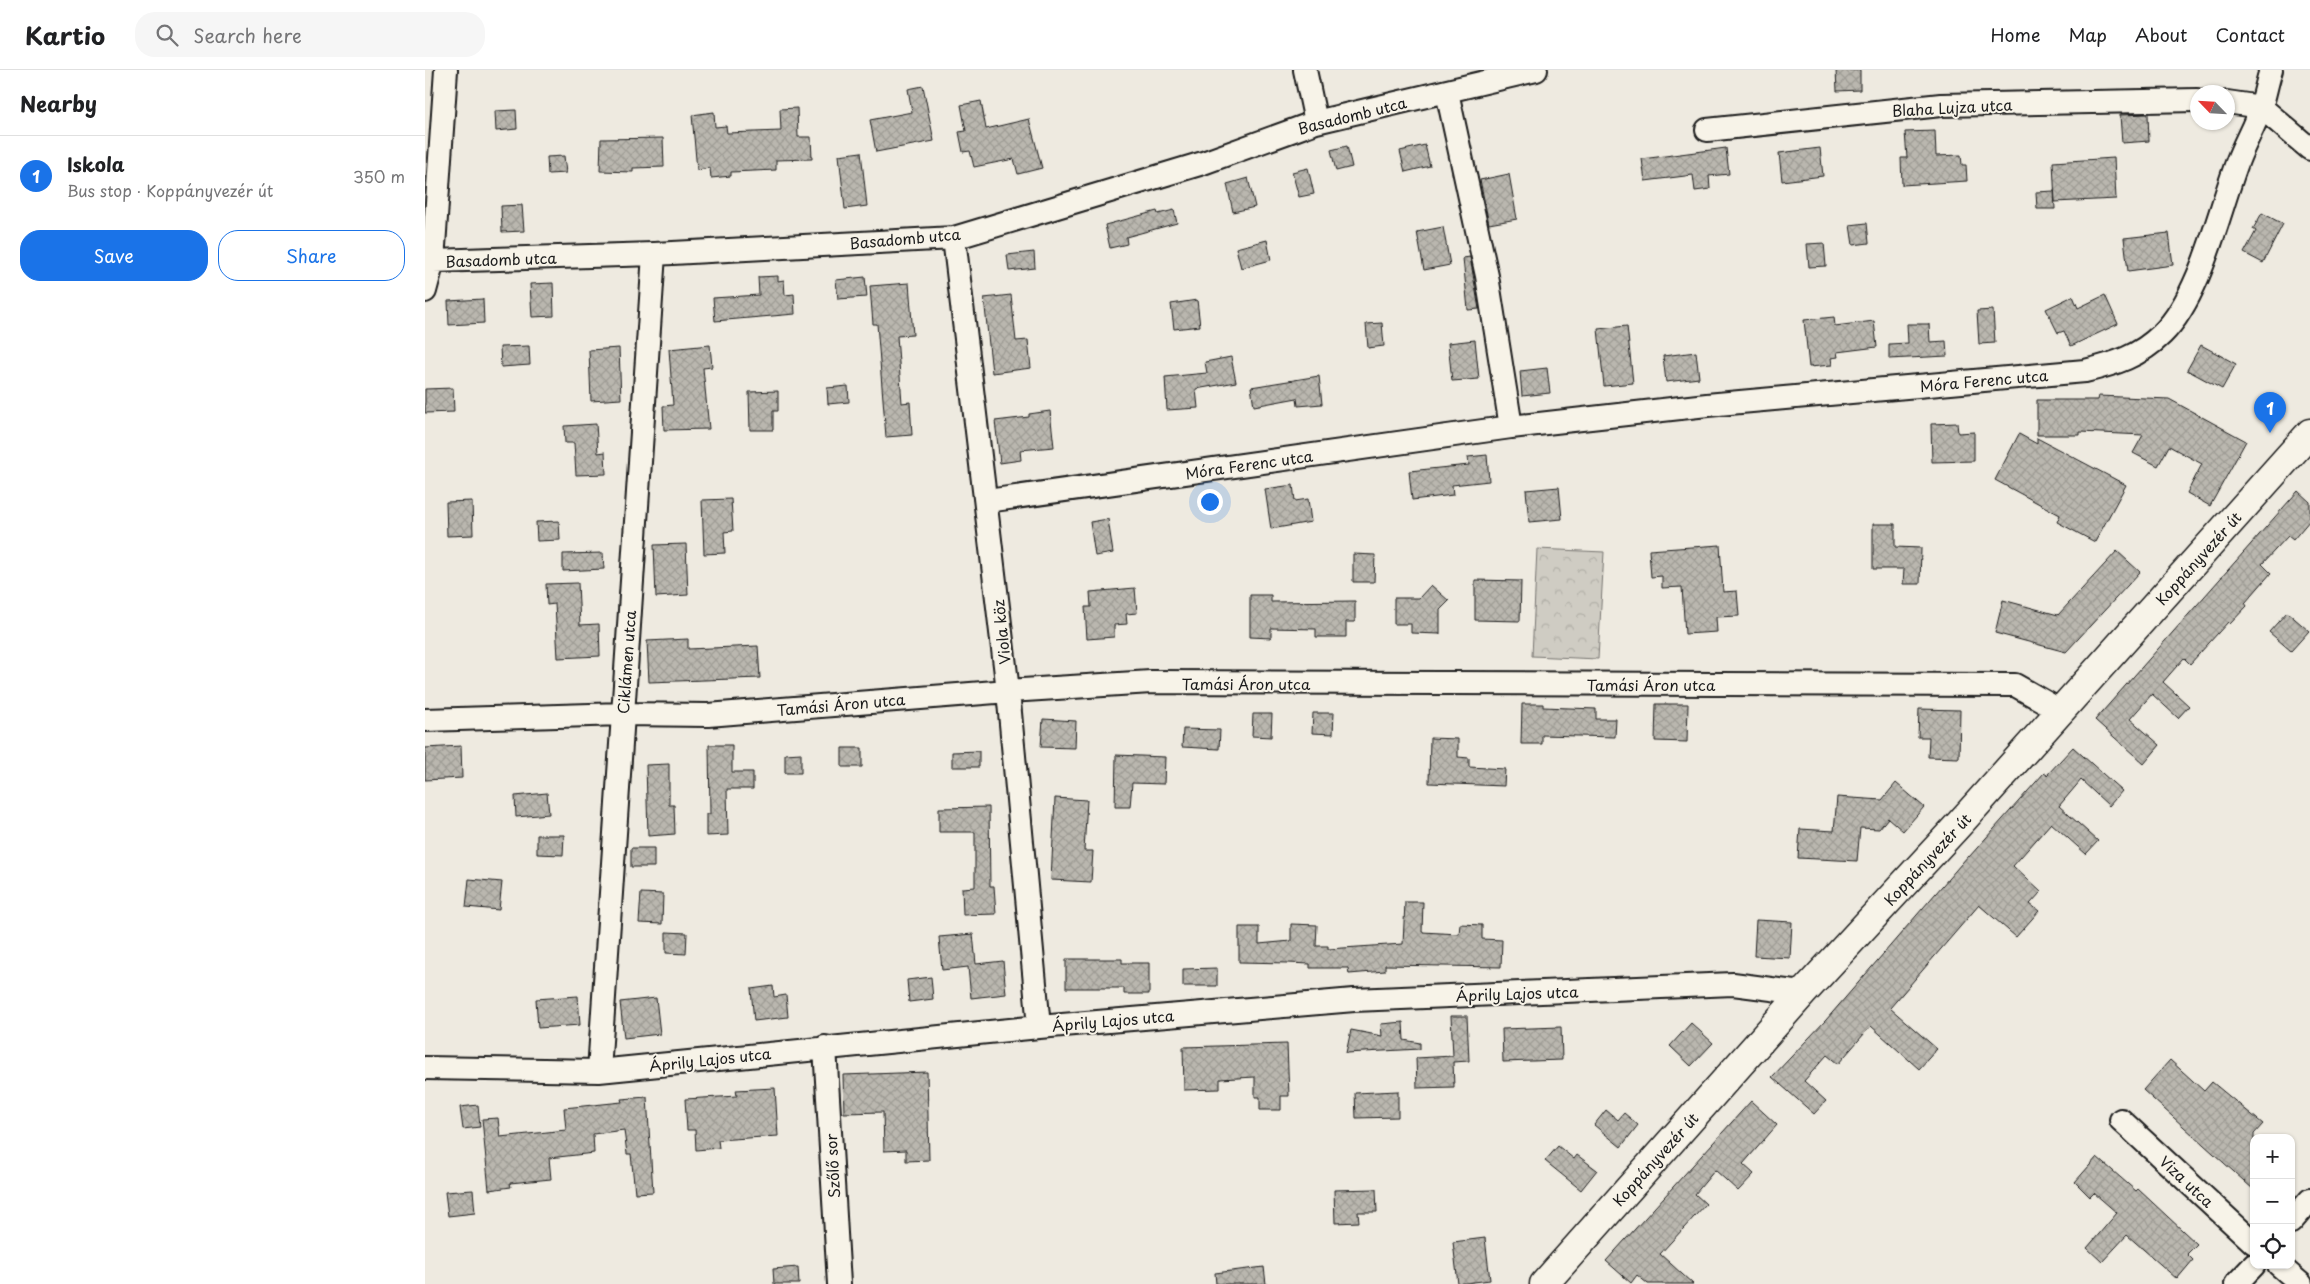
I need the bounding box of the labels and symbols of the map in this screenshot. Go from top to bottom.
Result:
north arrow [2190,85,2235,130]
street label: Basadomb utca [1295,90,1409,140]
street label: Blaha Lujza utca [1891,92,2013,122]
street label: Basadomb utca [849,222,962,254]
street label: Basadomb utca [445,246,558,272]
street label: Móra Ferenc utca [1919,363,2050,397]
pin: 1 [2254,392,2286,433]
street label: Móra Ferenc utca [1184,444,1315,484]
your location [1197,489,1223,515]
street label: Koppányvezér út [2150,506,2246,610]
street label: Viola köz [986,598,1016,666]
street label: Ciklámen utca [611,609,641,715]
street label: Tamási Áron utca [1182,672,1311,695]
street label: Tamási Áron utca [1587,673,1716,696]
street label: Tamási Áron utca [776,687,907,721]
street label: Koppányvezér út [1878,808,1976,910]
street label: Áprily Lajos utca [1455,979,1579,1007]
street label: Áprily Lajos utca [1051,1003,1176,1037]
street label: Áprily Lajos utca [648,1041,773,1077]
street label: Koppányvezér út [1607,1107,1703,1211]
street label: Szőlő sor [819,1133,845,1199]
street label: Viza utca [2155,1150,2220,1213]

